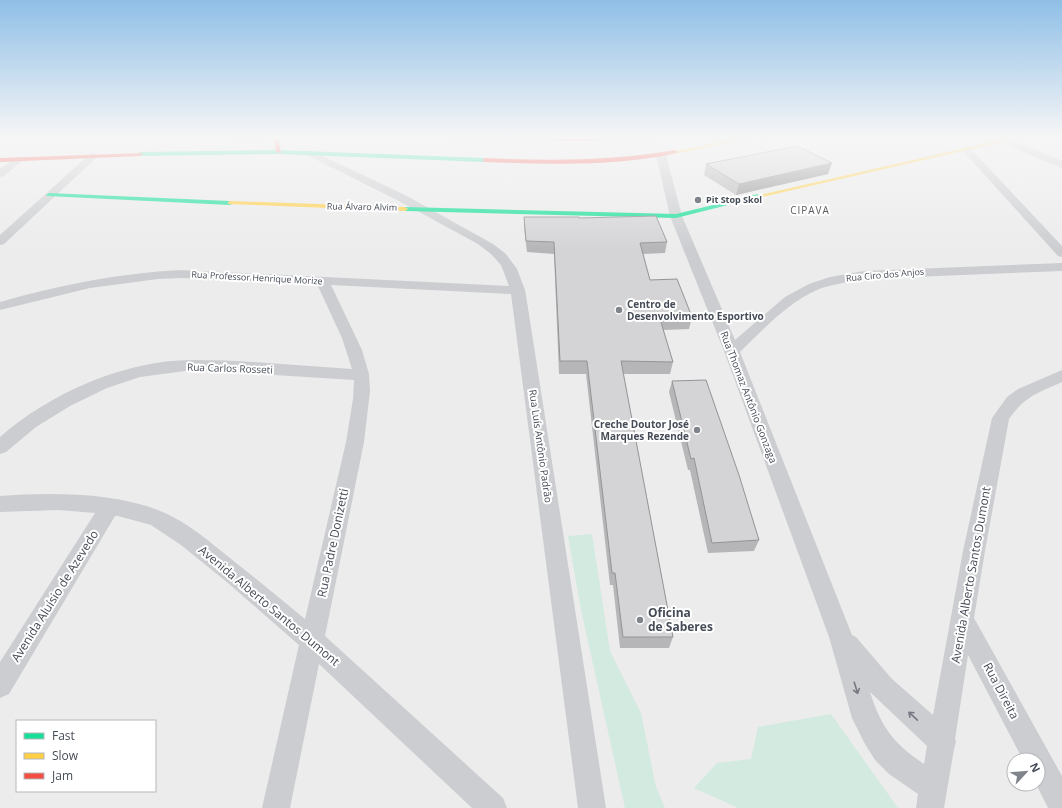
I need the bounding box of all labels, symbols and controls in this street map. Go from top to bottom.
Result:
place label: Pit Stop Skol [706,193,762,206]
marker: Pit Stop Skol [693,195,703,205]
street label: Rua Álvaro Alvim [327,199,397,214]
district label: CIPAVA [790,203,830,217]
street label: Rua Ciro dos Anjos [845,265,925,284]
street label: Rua Professor Henrique Morize [191,268,323,287]
place label: Centro de Desenvolvimento Esportivo [627,297,764,323]
marker: Centro de Desenvolvimento Esportivo [614,305,624,315]
street label: Rua Thomaz Antônio Gonzaga [717,329,781,465]
street label: Rua Carlos Rosseti [187,360,273,376]
street label: Rua Luís Antônio Padrão [526,388,556,504]
place label: Creche Doutor José Marques Rezende [594,417,689,443]
marker: Creche Doutor José Marques Rezende [692,425,702,435]
street label: Avenida Alberto Santos Dumont [947,485,994,665]
street label: Rua Padre Donizetti [313,487,352,599]
street label: Avenida Aluísio de Azevedo [7,527,102,665]
street label: Avenida Alberto Santos Dumont [195,542,343,670]
place label: Oficina de Saberes [648,604,713,635]
marker: Oficina de Saberes [635,615,645,625]
street label: Rua Direita [979,659,1023,722]
one-way arrow [853,681,860,694]
one-way arrow [909,712,919,721]
legend [16,720,156,792]
text: Fast [52,727,75,744]
text: Slow [52,747,79,764]
north arrow [1006,752,1046,792]
text: N [1027,760,1044,775]
text: Jam [51,767,73,784]

